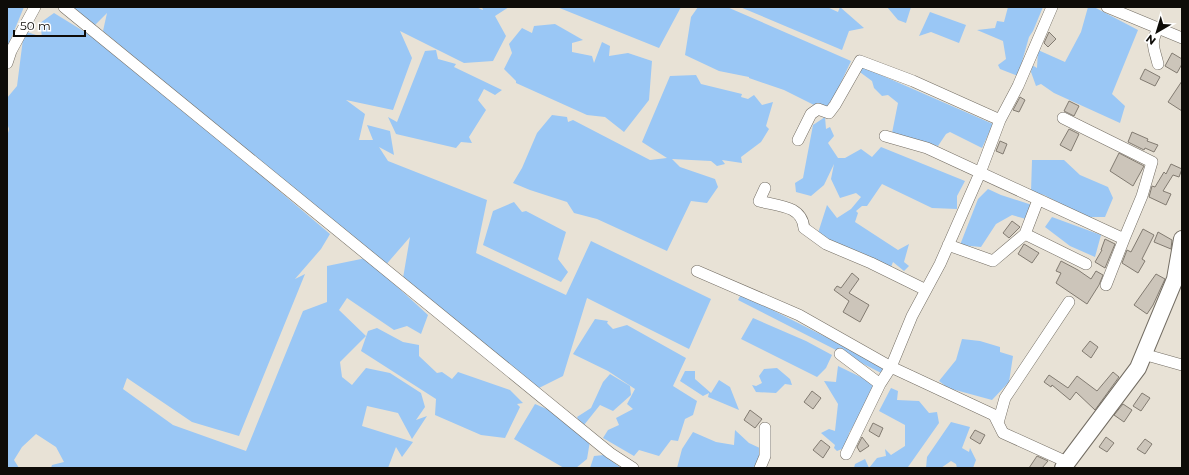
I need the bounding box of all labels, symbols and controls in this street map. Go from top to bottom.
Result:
scale bar [14,12,85,38]
north arrow [1137,12,1177,52]
text: 50 m [20,18,51,33]
text: N [1143,32,1159,48]

